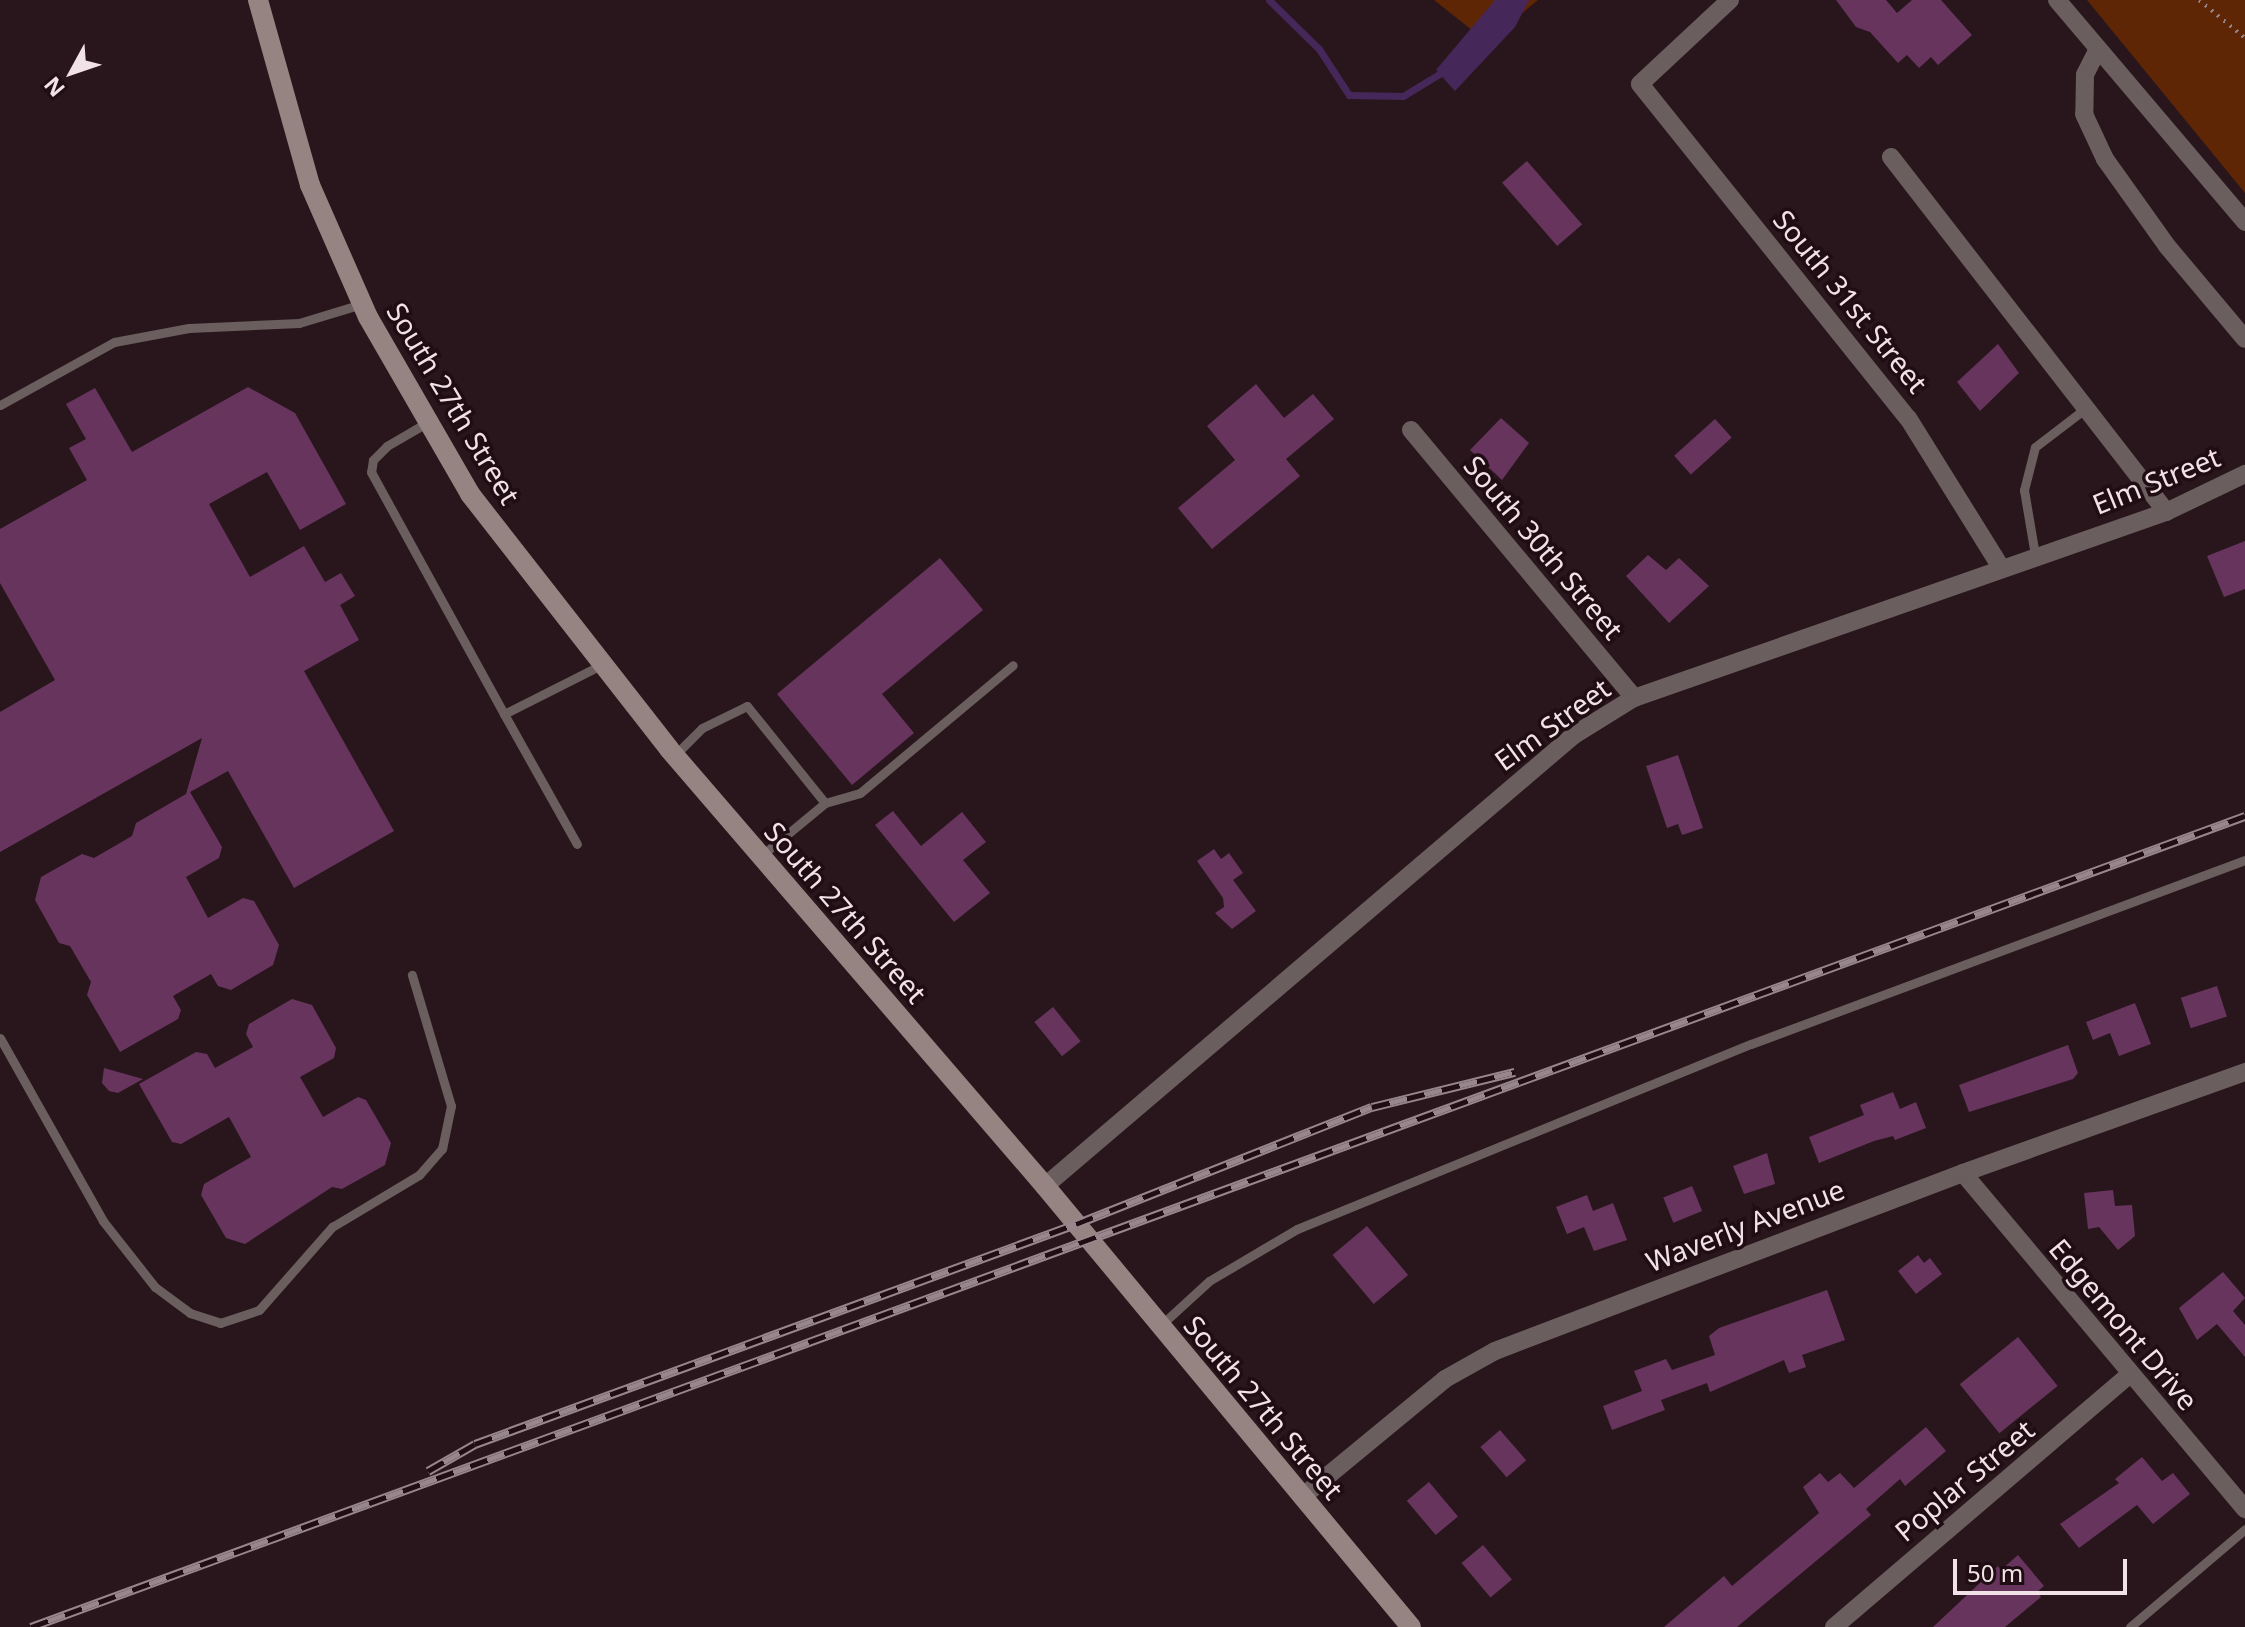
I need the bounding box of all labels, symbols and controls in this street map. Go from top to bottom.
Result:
north arrow [32,32,112,112]
text: N [36,71,71,104]
street label: South 31st Street [1767,203,1935,399]
street label: South 27th Street [381,296,527,510]
street label: Elm Street [2087,439,2225,521]
street label: South 30th Street [1457,448,1631,646]
street label: Elm Street [1488,671,1616,777]
street label: South 27th Street [758,814,934,1010]
street label: Waverly Avenue [1641,1172,1849,1278]
street label: Edgemont Drive [2043,1232,2205,1416]
street label: South 27th Street [1177,1308,1351,1506]
street label: Poplar Street [1888,1412,2040,1548]
scale bar [1957,1543,2131,1593]
text: 50 m [1967,1556,2023,1589]

